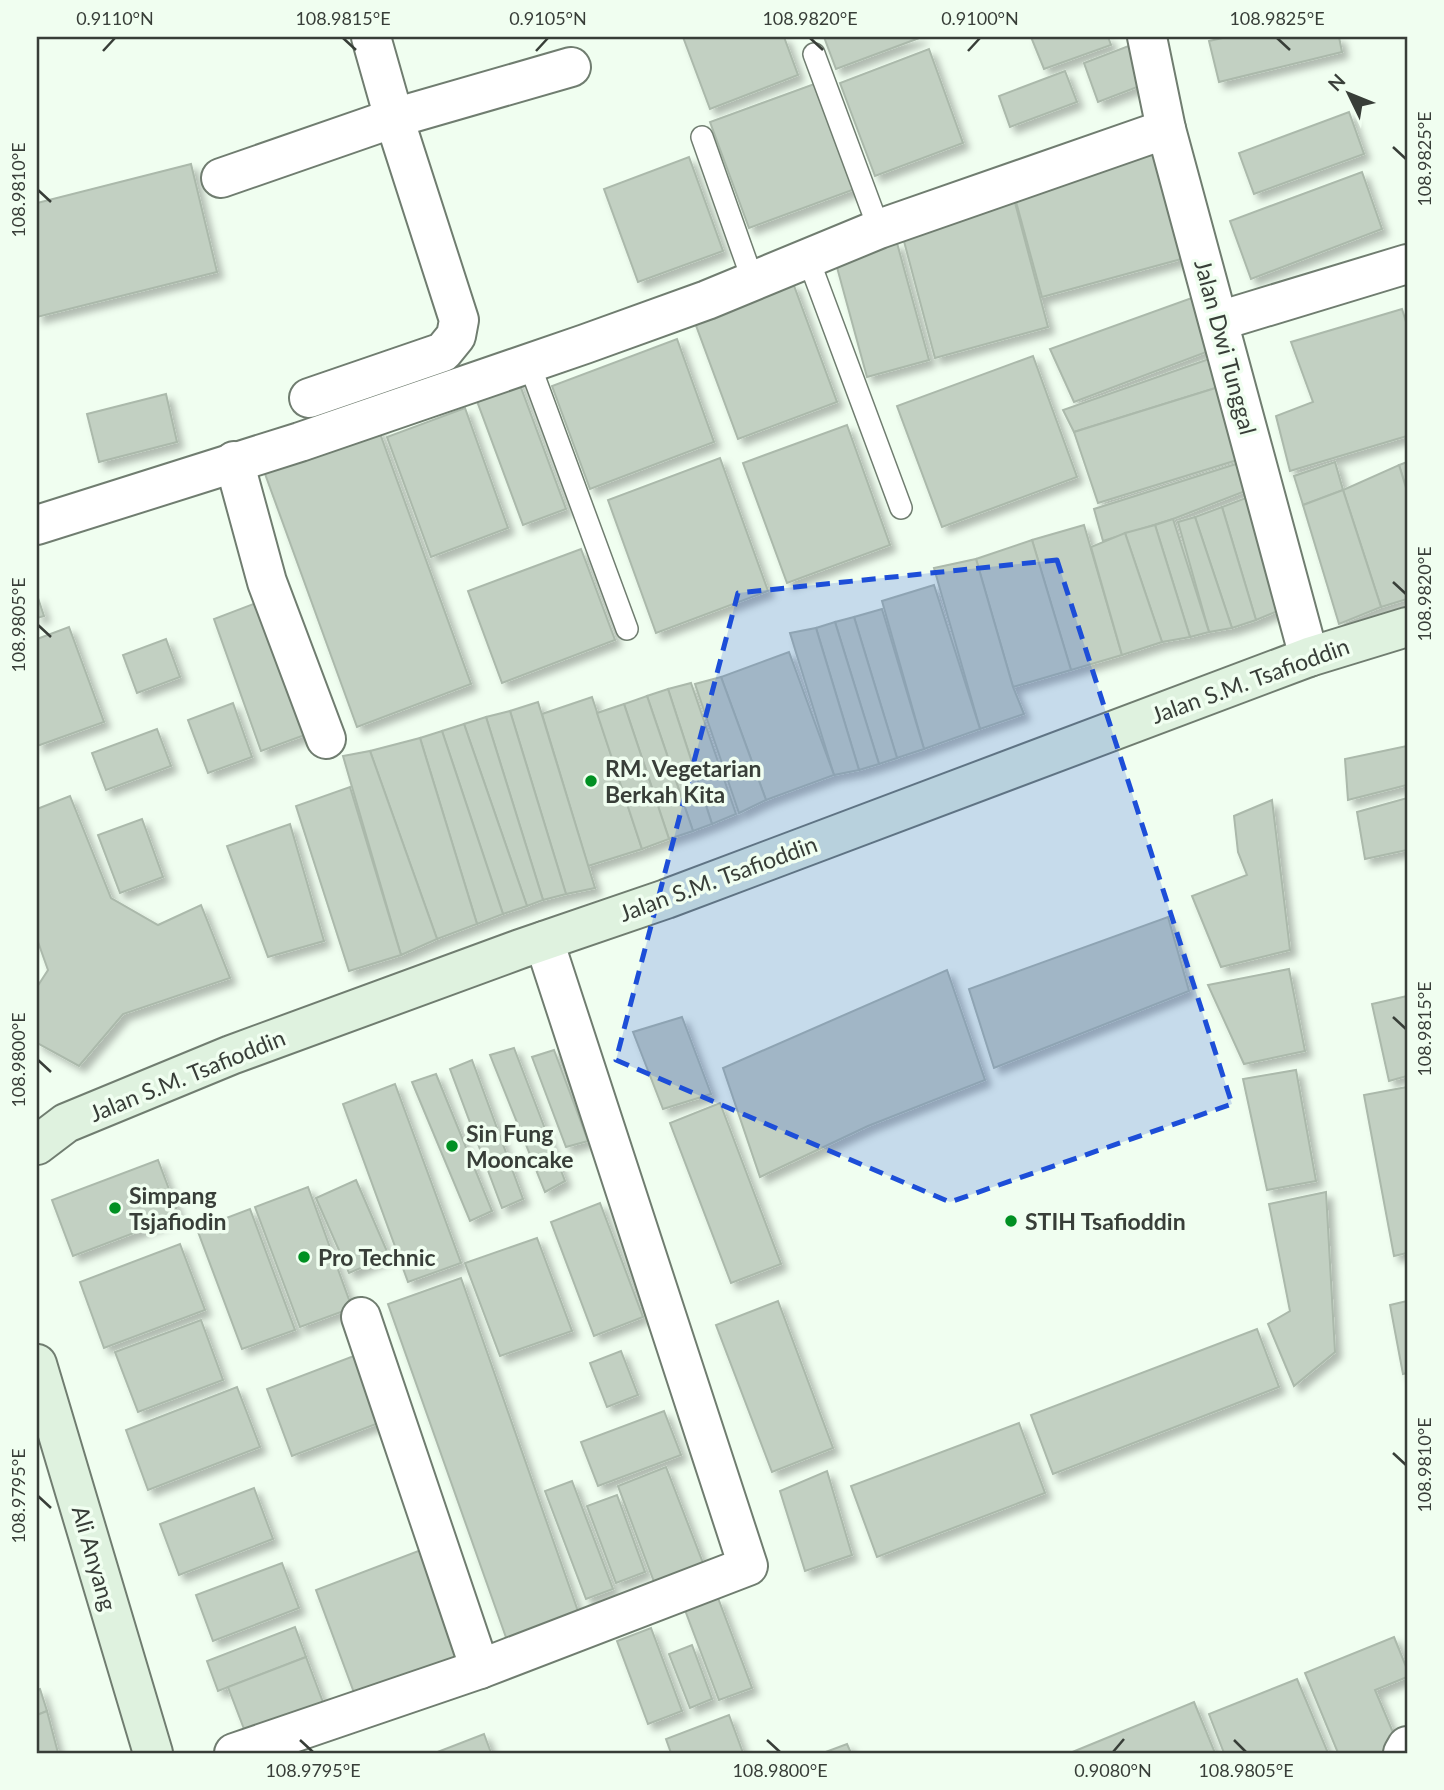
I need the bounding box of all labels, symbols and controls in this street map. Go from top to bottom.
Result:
text: 0.9110°N [76,7,154,29]
text: 108.9815°E [295,7,391,29]
text: 0.9105°N [509,7,587,29]
text: 108.9820°E [762,7,858,29]
text: 0.9100°N [941,7,1019,29]
text: 108.9825°E [1229,7,1325,29]
north arrow [1314,60,1384,130]
text: N [1323,69,1350,95]
text: 108.9825°E [1413,111,1435,207]
text: 108.9810°E [7,142,29,238]
street label: Jalan Dwi Tunggal [1189,256,1263,438]
text: 108.9820°E [1413,546,1435,642]
text: 108.9805°E [7,577,29,673]
street label: Jalan S.M. Tsafioddin [1147,631,1353,729]
place label: RM. Vegetarian Berkah Kita [605,754,762,808]
marker: RM. Vegetarian Berkah Kita [583,773,599,789]
street label: Jalan S.M. Tsafioddin [615,829,821,927]
text: 108.9815°E [1413,981,1435,1077]
text: 108.9800°E [7,1012,29,1108]
street label: Jalan S.M. Tsafioddin [85,1023,289,1127]
place label: Sin Fung Mooncake [466,1119,574,1173]
marker: Sin Fung Mooncake [444,1138,460,1154]
place label: Simpang Tsjafiodin [129,1181,227,1235]
marker: Simpang Tsjafiodin [107,1200,123,1216]
place label: STIH Tsafioddin [1025,1207,1186,1235]
marker: STIH Tsafioddin [1003,1213,1019,1229]
place label: Pro Technic [318,1243,436,1271]
marker: Pro Technic [296,1249,312,1265]
text: 108.9810°E [1413,1417,1435,1513]
text: 108.9795°E [7,1448,29,1544]
street label: Ali Anyang [67,1502,123,1614]
text: 108.9795°E [265,1759,361,1781]
text: 108.9800°E [732,1759,828,1781]
text: 0.9080°N [1074,1759,1152,1781]
text: 108.9805°E [1198,1759,1294,1781]

